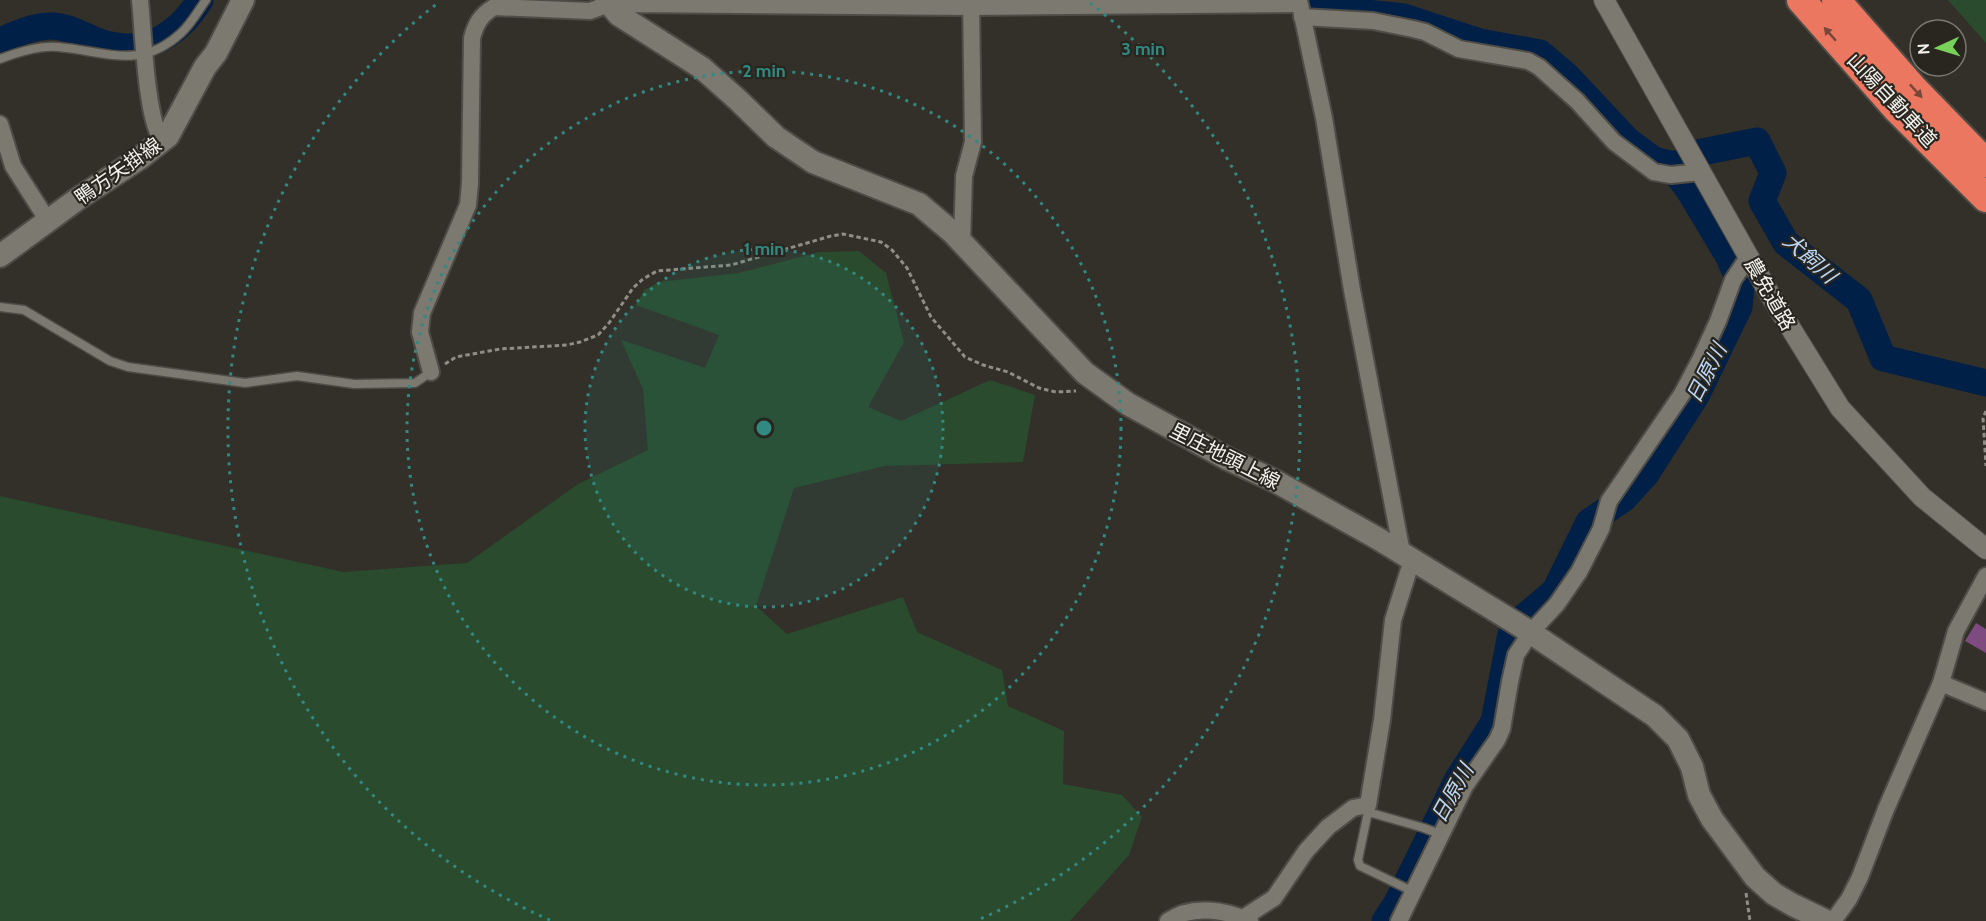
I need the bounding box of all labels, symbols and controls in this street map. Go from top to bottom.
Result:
north arrow [1908,18,1968,78]
one-way arrow [1824,27,1837,42]
text: 3 min [1121,38,1165,60]
text: N [1914,43,1933,55]
street label: 山陽自動車道 [1842,48,1942,152]
text: 2 min [742,60,786,82]
one-way arrow [1909,84,1923,98]
street label: 鴨方矢掛線 [70,132,166,210]
water label: 犬飼川 [1778,228,1843,290]
text: 1 min [744,238,784,260]
street label: 農免道路 [1740,253,1800,335]
water label: 日原川 [1681,337,1732,407]
centre of rings [754,418,774,438]
street label: 里庄地頭上線 [1166,418,1284,494]
water label: 日原川 [1426,758,1479,827]

